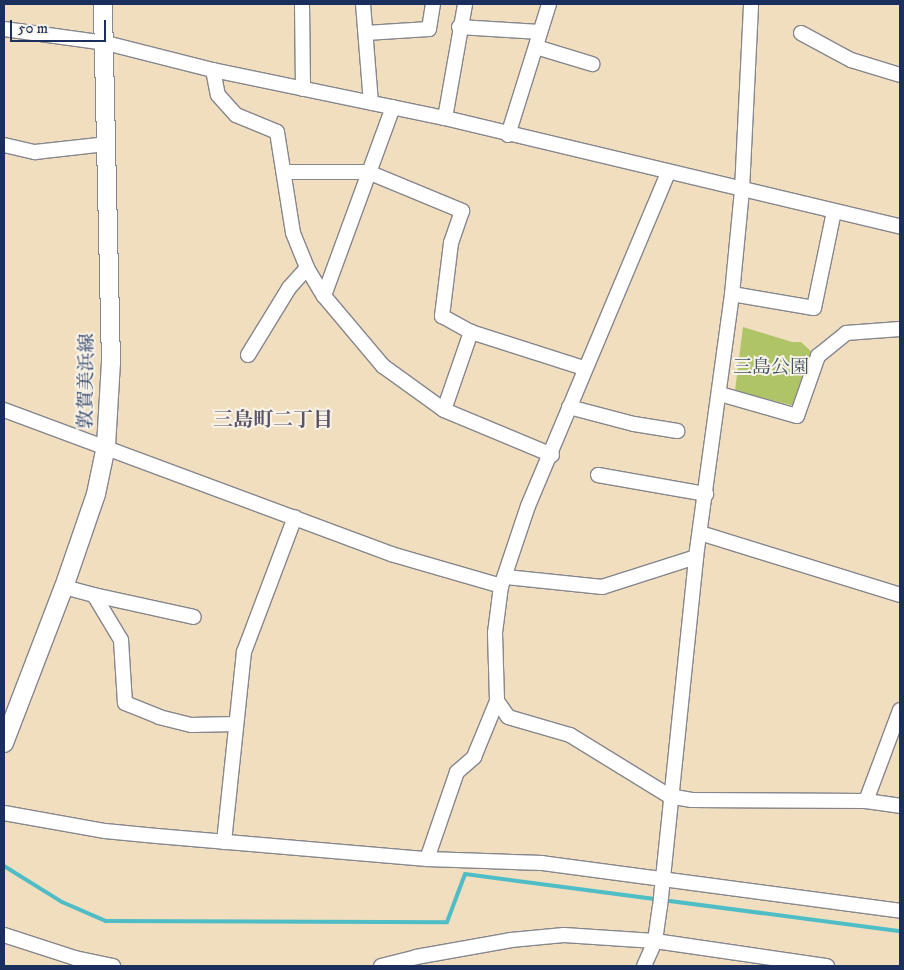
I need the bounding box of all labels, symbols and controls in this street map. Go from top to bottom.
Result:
scale bar [12,10,109,42]
text: 50 m [18,19,48,38]
street label: 敦賀美浜線 [75,333,99,429]
park label: 三島公園 [733,357,809,379]
district label: 三島町二丁目 [213,408,333,432]

